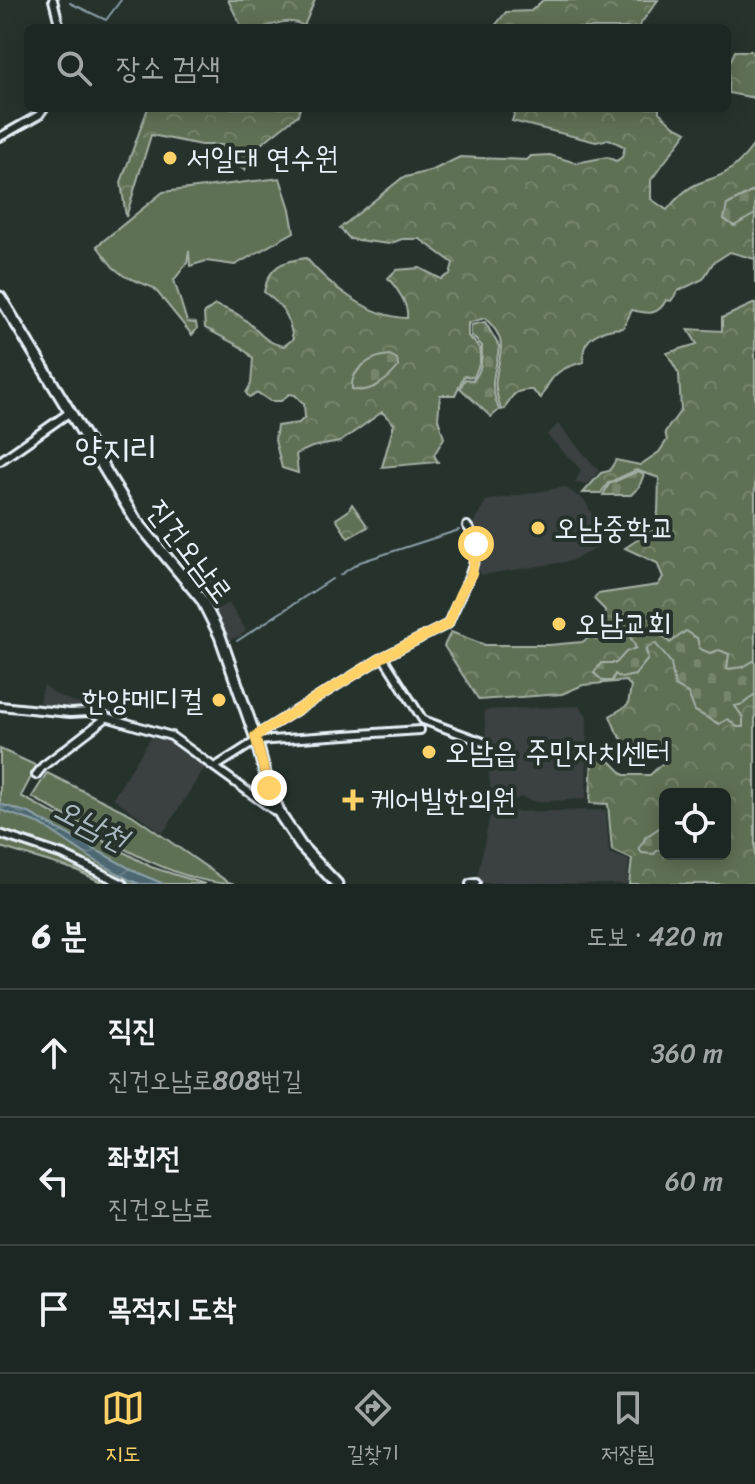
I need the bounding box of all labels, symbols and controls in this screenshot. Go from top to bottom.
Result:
search box [24,24,731,112]
text: 장소 검색 [116,41,220,95]
icon: search [52,46,96,90]
place label: 서일대 연수원 [186,131,339,185]
marker: 서일대 연수원 [161,149,179,167]
district label: 양지리 [75,419,157,479]
street label: 진건오남로 [132,487,248,615]
place label: 오남중학교 [554,501,675,555]
marker: 오남중학교 [529,519,547,537]
route start [458,526,494,562]
place label: 오남교회 [575,597,672,651]
marker: 오남교회 [550,615,568,633]
place label: 한양메디컬 [82,673,203,727]
marker: 한양메디컬 [210,691,228,709]
place label: 오남읍 주민자치센터 [445,725,670,779]
marker: 오남읍 주민자치센터 [420,743,438,761]
route end [251,770,287,806]
place label: 케어빌한의원 [371,773,516,827]
water label: 오남천 [44,781,141,868]
map controls [659,788,731,860]
button: locate [659,788,731,860]
marker: 케어빌한의원 [342,789,364,811]
text: 6 분 [32,906,88,966]
text: 도보 · 420 m [586,913,723,959]
text: 직진 [108,1003,156,1057]
text: 360 m [651,1030,723,1076]
icon: ahead [32,1031,76,1075]
text: 진건오남로808번길 [108,1057,302,1103]
text: 좌회전 [108,1131,180,1185]
text: 60 m [665,1158,723,1204]
icon: left [32,1159,76,1203]
text: 진건오남로 [108,1185,213,1231]
text: 목적지 도착 [108,1282,237,1336]
icon: arrive [32,1287,76,1331]
tab: 지도 [101,1386,145,1473]
tab: 길찾기 [346,1386,400,1473]
tab: 저장됨 [601,1386,654,1473]

